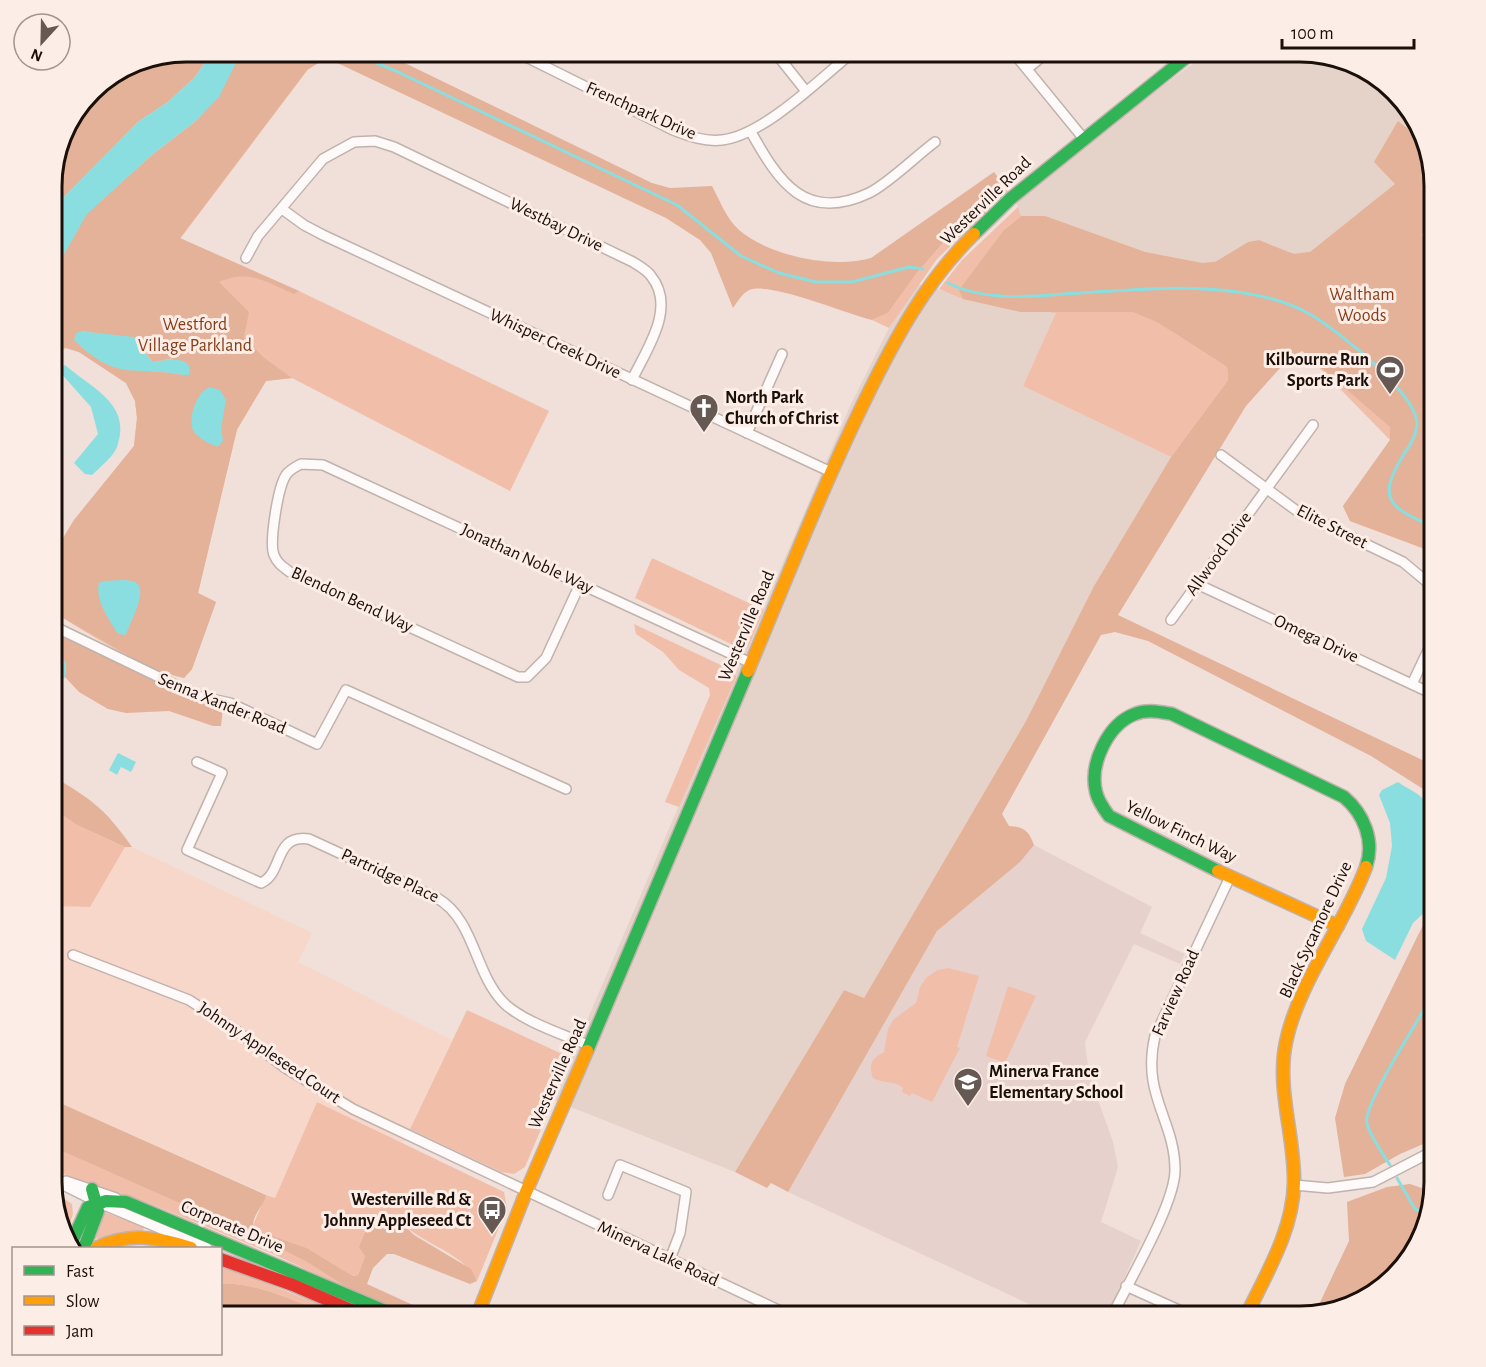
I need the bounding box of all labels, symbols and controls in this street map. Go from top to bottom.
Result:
north arrow [12,12,72,72]
scale bar [1282,12,1414,50]
text: 100 m [1291,25,1334,43]
text: N [29,45,45,64]
street label: Frenchpark Drive [583,79,699,143]
street label: Westerville Road [937,154,1035,248]
street label: Westbay Drive [506,195,606,255]
park label: Waltham Woods [1329,286,1395,325]
street label: Whisper Creek Drive [487,306,623,382]
park label: Westford Village Parkland [138,316,252,355]
place label: Kilbourne Run Sports Park [1265,351,1369,390]
sports icon: Kilbourne Run Sports Park [1374,354,1406,396]
place label: North Park Church of Christ [725,389,839,428]
church icon: North Park Church of Christ [688,392,720,434]
street label: Elite Street [1294,502,1370,553]
street label: Allwood Drive [1183,509,1255,599]
street label: Jonathan Noble Way [458,521,596,598]
street label: Blendon Bend Way [288,564,416,636]
street label: Westerville Road [716,568,778,684]
street label: Omega Drive [1271,612,1361,666]
street label: Senna Xander Road [155,670,289,738]
street label: Yellow Finch Way [1123,797,1240,867]
street label: Partridge Place [338,846,442,906]
street label: Black Sycamore Drive [1276,859,1356,1001]
street label: Farview Road [1149,947,1203,1039]
street label: Johnny Appleseed Court [195,999,343,1107]
street label: Westerville Road [526,1016,590,1132]
place label: Minerva France Elementary School [989,1063,1124,1102]
school or university icon: Minerva France Elementary School [952,1066,984,1108]
place label: Westerville Rd & Johnny Appleseed Ct [324,1191,471,1230]
bus stop icon: Westerville Rd & Johnny Appleseed Ct [476,1194,508,1236]
street label: Corporate Drive [178,1197,286,1257]
street label: Minerva Lake Road [595,1218,721,1290]
legend [12,1247,222,1355]
text: Fast [66,1263,94,1281]
text: Slow [66,1293,99,1311]
text: Jam [66,1323,94,1341]

